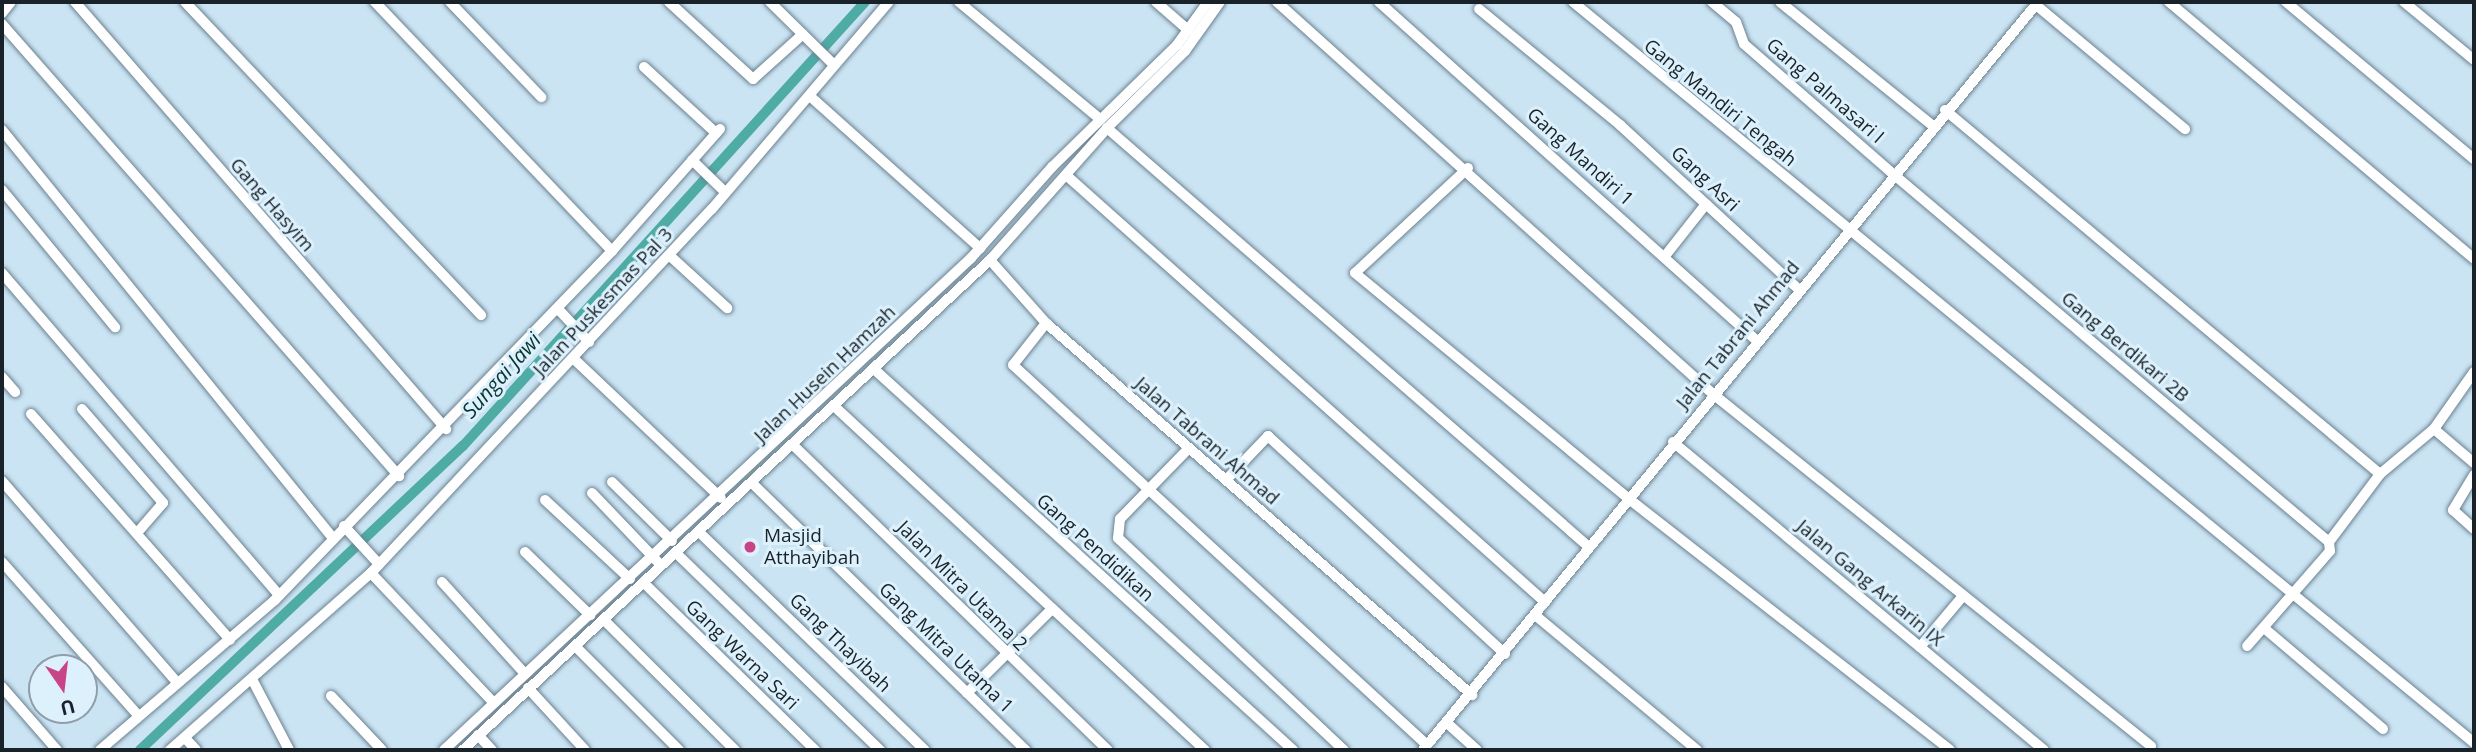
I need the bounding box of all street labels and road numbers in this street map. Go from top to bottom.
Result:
street label: Gang Mandiri Tengah [1639,34,1801,172]
street label: Gang Palmasari I [1761,34,1889,148]
street label: Gang Mandiri 1 [1522,103,1638,211]
street label: Gang Asri [1666,142,1744,216]
street label: Gang Hasyim [225,153,319,257]
street label: Jalan Puskesmas Pal 3 [528,223,678,381]
street label: Jalan Tabrani Ahmad [1671,257,1805,413]
street label: Gang Berdikari 2B [2057,287,2193,407]
street label: Jalan Husein Hamzah [750,301,900,447]
street label: Jalan Tabrani Ahmad [1130,372,1284,510]
street label: Gang Pendidikan [1032,489,1158,607]
street label: Jalan Gang Arkarin IX [1792,515,1948,651]
street label: Jalan Mitra Utama 2 [892,516,1032,656]
street label: Gang Mitra Utama 1 [874,578,1018,718]
street label: Gang Thayibah [785,589,895,697]
street label: Gang Warna Sari [681,595,803,715]

